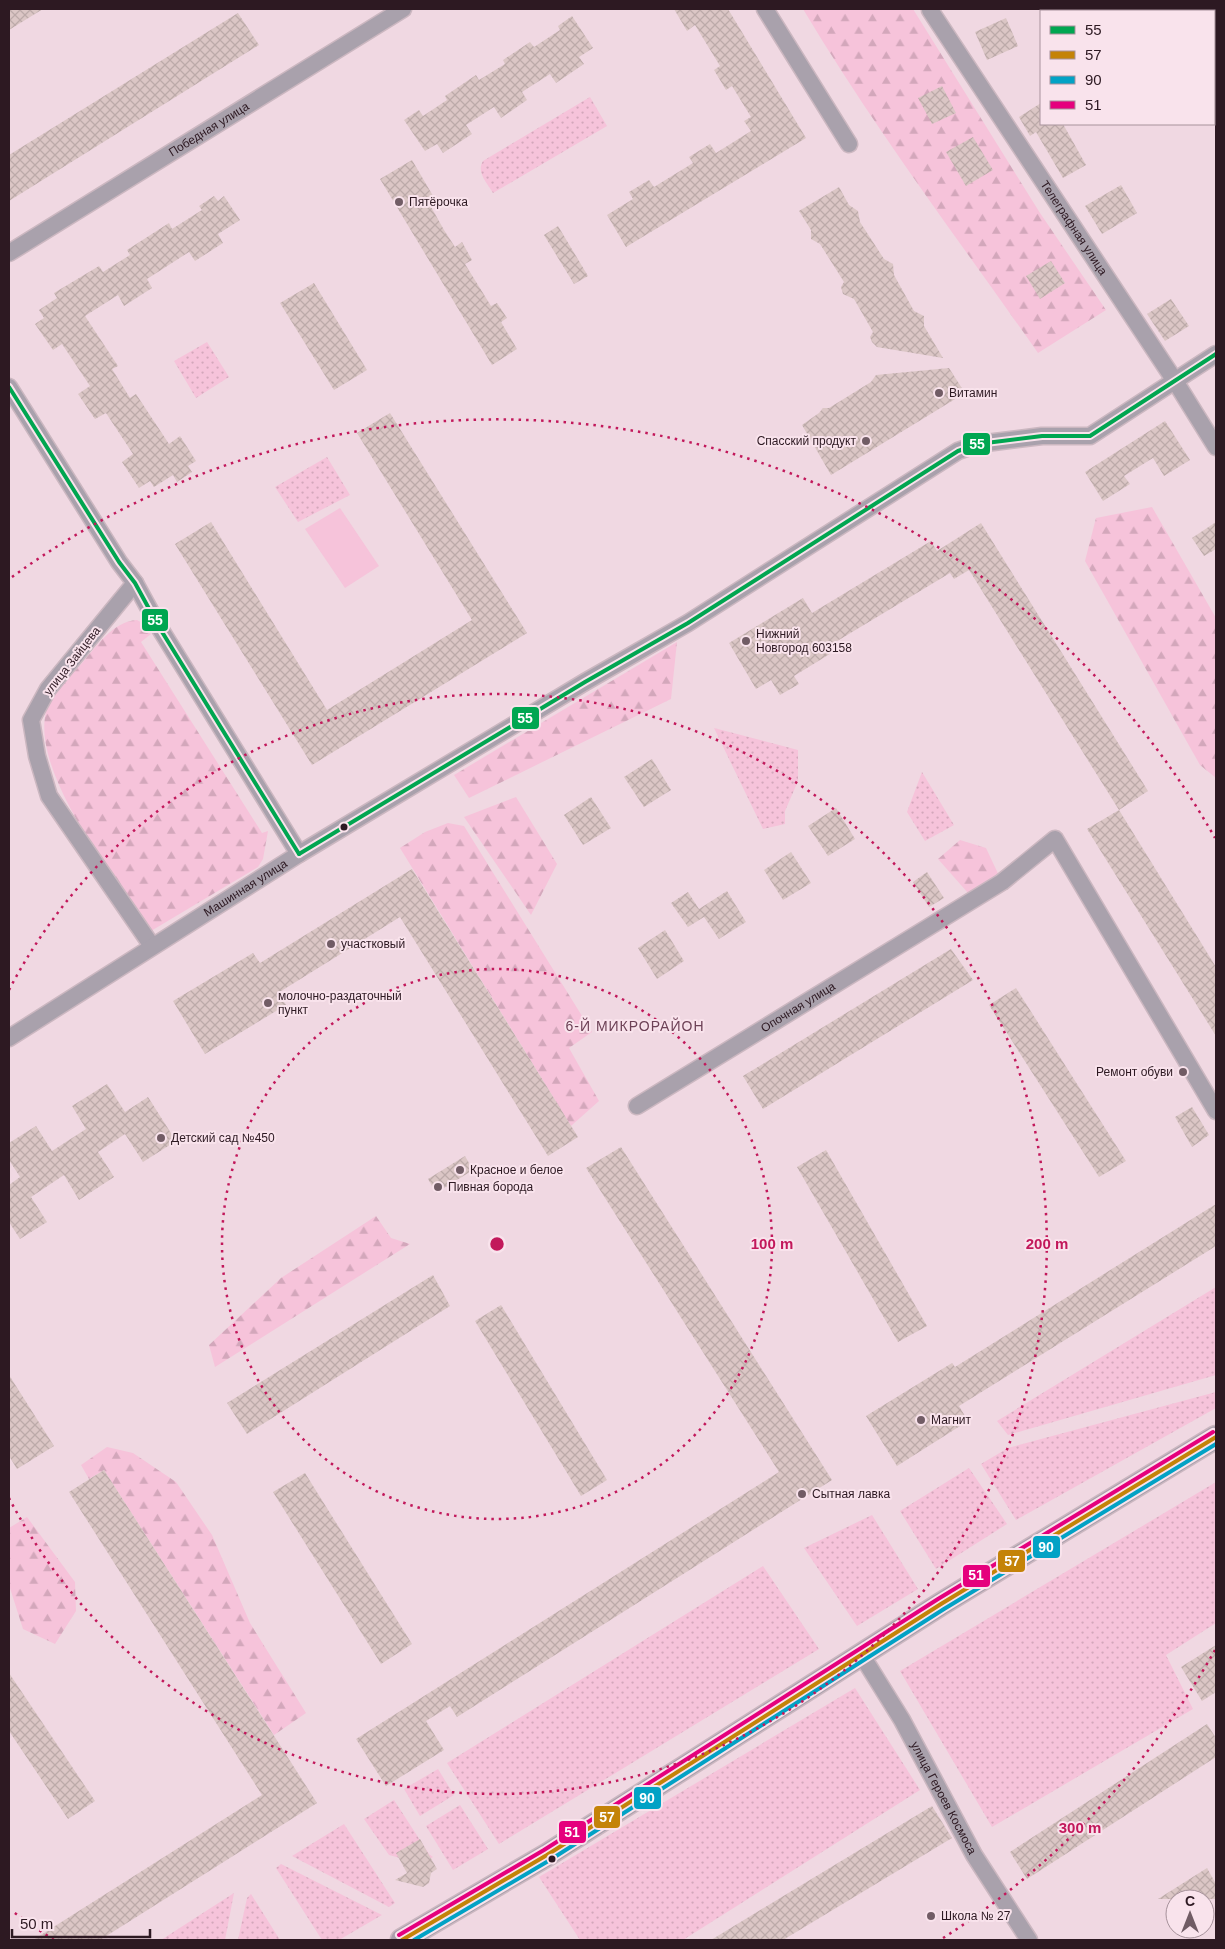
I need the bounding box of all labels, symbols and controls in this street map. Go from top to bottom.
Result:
legend [1040,10,1215,125]
text: 55 [1085,21,1102,38]
text: 57 [1085,46,1102,63]
text: 90 [1085,71,1102,88]
text: 51 [1085,96,1102,113]
street label: Победная улица [166,99,252,159]
street label: Телеграфная улица [1038,178,1110,278]
place label: Пятёрочка [409,195,468,209]
marker: Пятёрочка [393,196,405,208]
place label: Витамин [949,386,997,400]
marker: Витамин [933,387,945,399]
line badge: 55 [962,432,991,456]
place label: Спасский продукт [757,434,857,448]
marker: Спасский продукт [860,435,872,447]
text: 55 [969,436,985,452]
line badge: 55 [141,608,169,632]
text: 55 [147,612,163,628]
street label: улица Зайцева [41,624,103,698]
place label: Нижний Новгород 603158 [756,627,852,655]
marker: Нижний Новгород 603158 [740,635,752,647]
line badge: 55 [511,706,540,730]
text: 55 [517,710,533,726]
unlabelled marker [339,822,349,832]
street label: Машинная улица [201,856,290,920]
place label: участковый [341,937,405,951]
marker: участковый [325,938,337,950]
street label: Опочная улица [758,979,838,1035]
place label: молочно-раздаточный пункт [278,989,402,1017]
marker: молочно-раздаточный пункт [262,997,274,1009]
district label: 6-Й МИКРОРАЙОН [565,1017,705,1034]
place label: Ремонт обуви [1096,1065,1173,1079]
marker: Ремонт обуви [1177,1066,1189,1078]
place label: Детский сад №450 [171,1131,275,1145]
marker: Детский сад №450 [155,1132,167,1144]
place label: Красное и белое [470,1163,564,1177]
marker: Красное и белое [454,1164,466,1176]
place label: Пивная борода [448,1180,533,1194]
marker: Пивная борода [432,1181,444,1193]
centre of rings [488,1235,506,1253]
text: 100 m [751,1235,793,1252]
text: 200 m [1026,1235,1068,1252]
place label: Магнит [931,1413,972,1427]
marker: Магнит [915,1414,927,1426]
place label: Сытная лавка [812,1487,890,1501]
marker: Сытная лавка [796,1488,808,1500]
line badge: 90 [1032,1535,1061,1559]
text: 90 [1038,1539,1054,1555]
line badge: 57 [997,1549,1026,1573]
text: 57 [1004,1553,1020,1569]
line badge: 51 [962,1564,991,1588]
text: 51 [968,1567,984,1583]
street label: улица Героев Космоса [908,1739,979,1857]
line badge: 90 [633,1786,662,1810]
text: 90 [639,1790,655,1806]
line badge: 57 [593,1805,621,1829]
text: 57 [599,1809,615,1825]
text: 300 m [1059,1819,1101,1836]
line badge: 51 [558,1820,587,1844]
text: 51 [564,1824,580,1840]
unlabelled marker [547,1854,557,1864]
north arrow [1165,1889,1215,1939]
text: С [1185,1893,1195,1909]
scale bar [12,1906,150,1938]
place label: Школа № 27 [941,1909,1011,1923]
marker: Школа № 27 [925,1910,937,1922]
text: 50 m [20,1915,53,1932]

